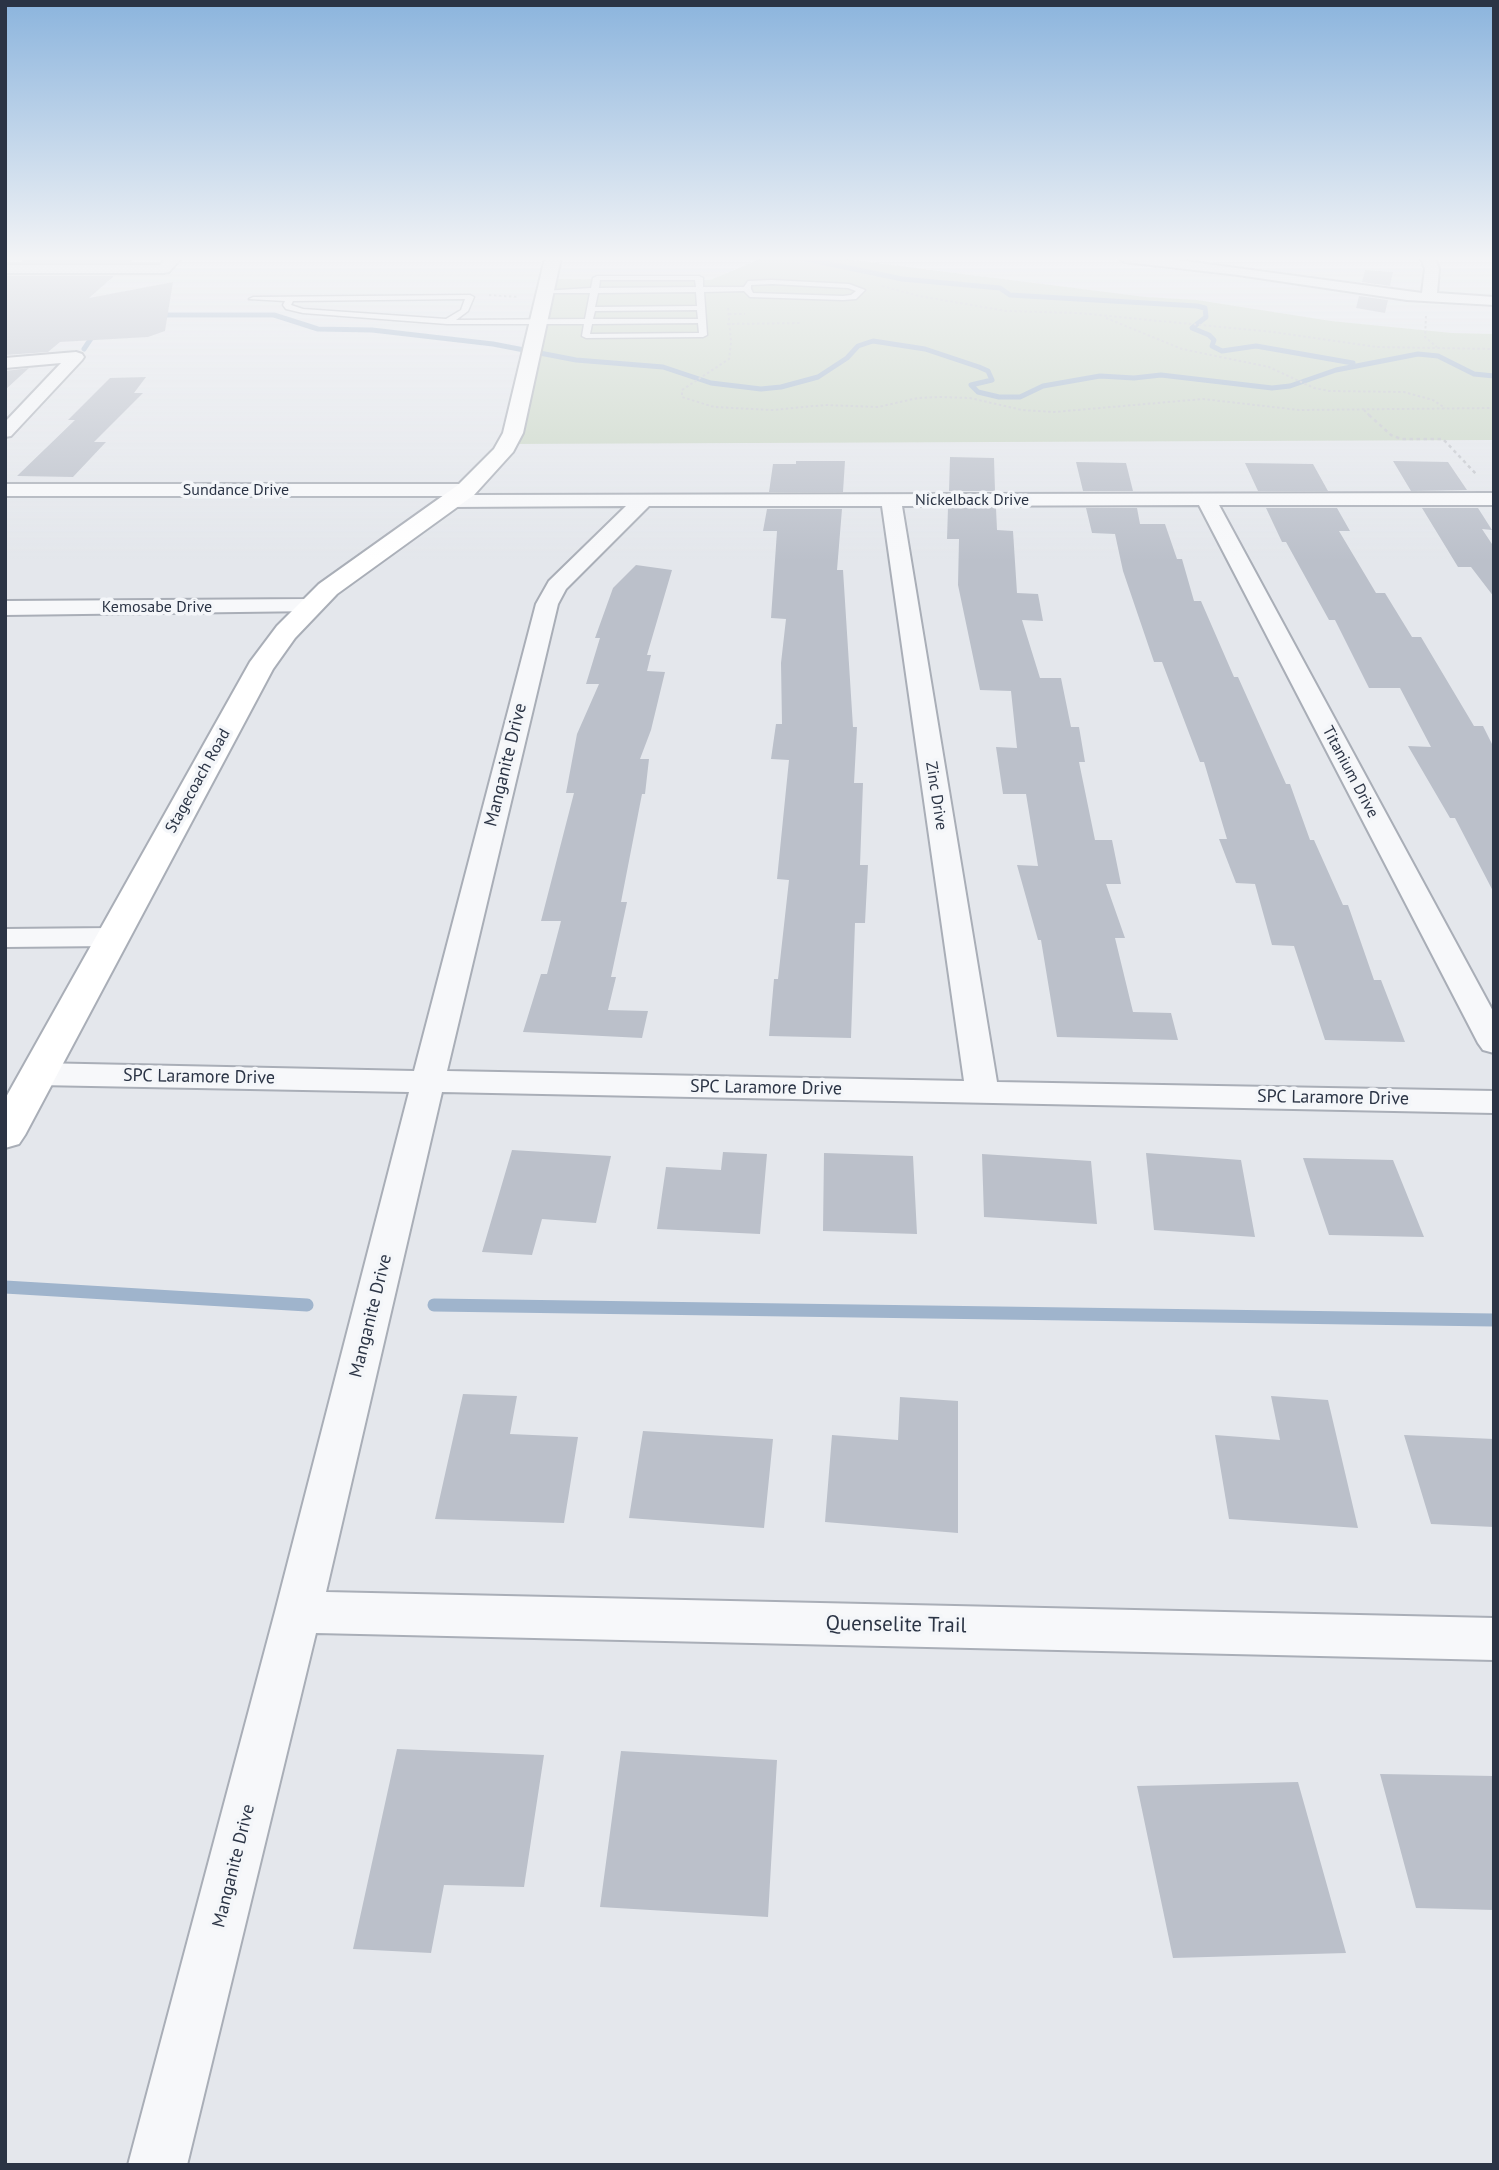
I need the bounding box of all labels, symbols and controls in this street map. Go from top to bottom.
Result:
street label: Sundance Drive [183,480,289,500]
street label: Nickelback Drive [915,490,1029,510]
street label: Kemosabe Drive [102,597,212,617]
street label: Manganite Drive [480,701,532,829]
street label: Titanium Drive [1318,723,1382,821]
street label: Stagecoach Road [162,726,234,836]
street label: Zinc Drive [921,760,951,832]
street label: SPC Laramore Drive [123,1065,275,1089]
street label: SPC Laramore Drive [690,1076,842,1100]
street label: SPC Laramore Drive [1257,1086,1409,1110]
street label: Manganite Drive [345,1252,397,1380]
street label: Quenselite Trail [825,1611,967,1639]
street label: Manganite Drive [208,1802,260,1930]

